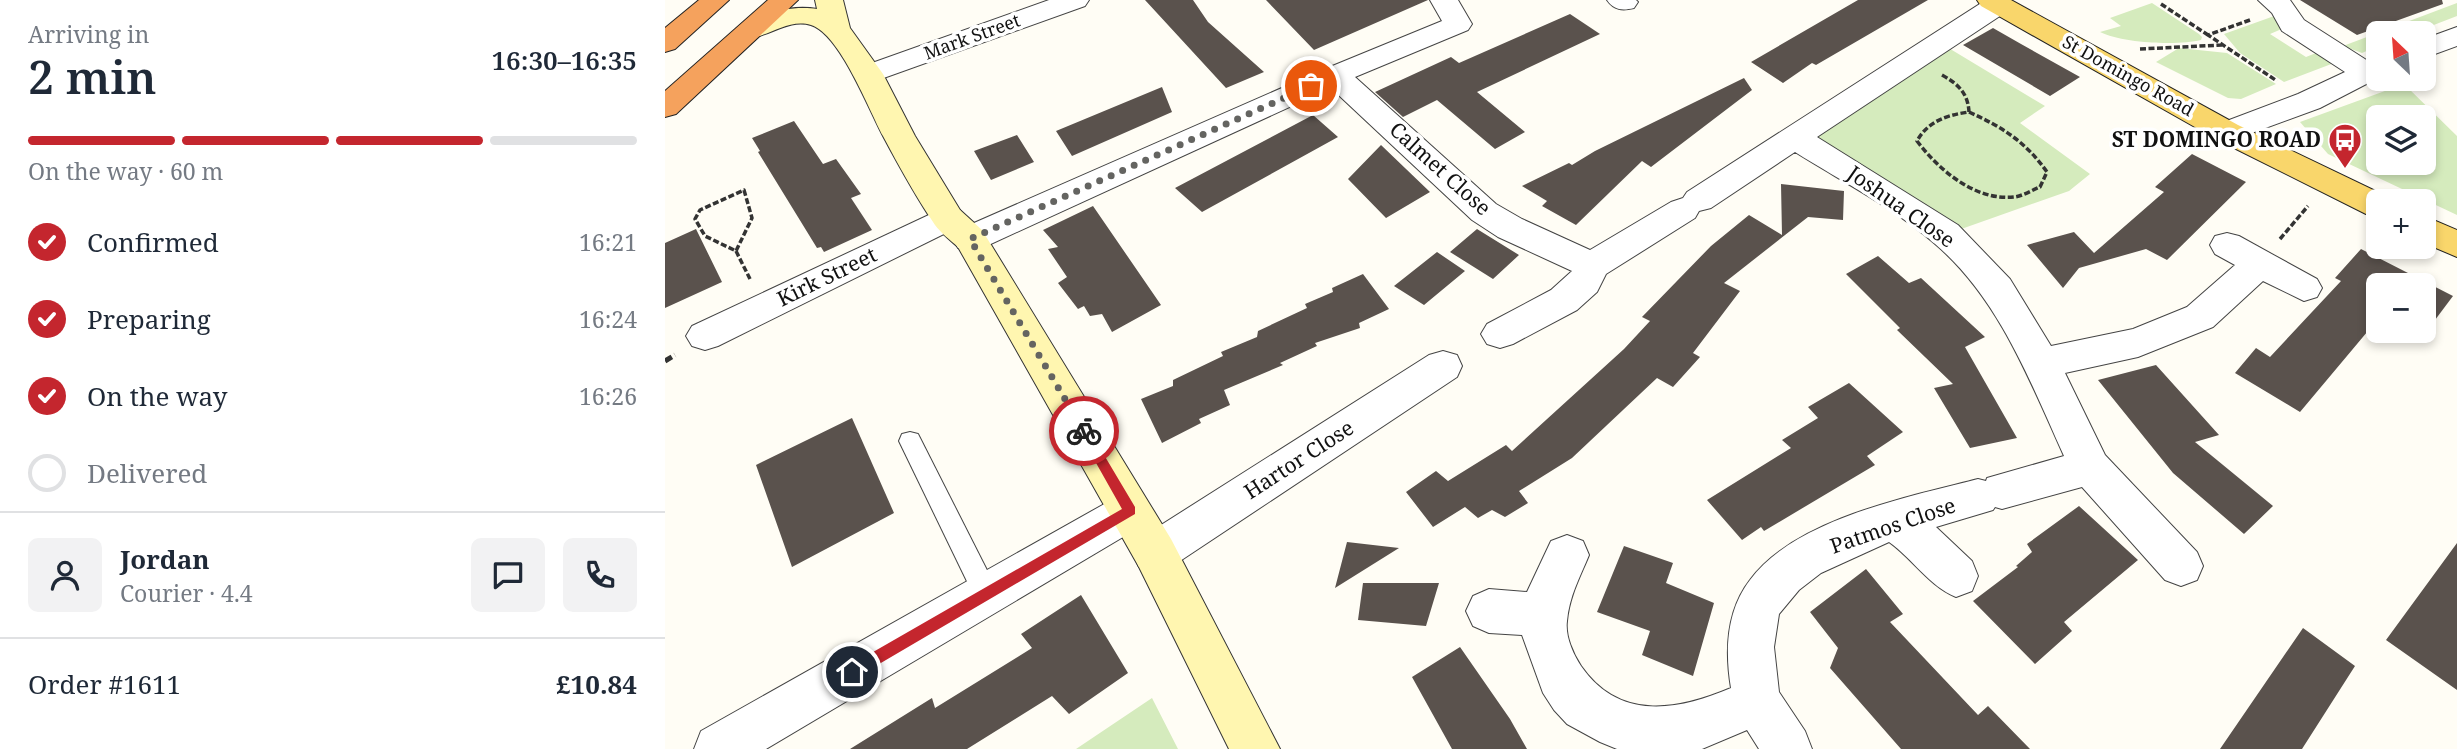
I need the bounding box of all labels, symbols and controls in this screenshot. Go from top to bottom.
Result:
street label: Mark Street [920,8,1023,65]
text: Arriving in [28,18,149,50]
north arrow [2366,21,2436,91]
map controls [2366,21,2436,343]
street label: St Domingo Road [2058,29,2198,121]
text: 16:30–16:35 [491,42,637,78]
text: 2 min [28,45,156,107]
pin [1281,56,1341,116]
icon: bag [1292,67,1330,105]
button: layers [2366,105,2436,175]
street label: Calmet Close [1384,115,1497,221]
bus stop icon: ST DOMINGO ROAD [2326,121,2364,170]
place label: ST DOMINGO ROAD [2112,125,2321,153]
text: On the way · 60 m [28,155,223,187]
street label: Joshua Close [1841,158,1961,254]
button: + [2366,189,2436,259]
icon: check [28,223,66,261]
text: Confirmed [87,224,219,260]
text: 16:21 [579,226,637,258]
street label: Kirk Street [772,240,881,312]
button: − [2366,273,2436,343]
icon: check [28,300,66,338]
text: Preparing [87,301,211,337]
text: 16:24 [579,303,637,335]
icon: check [28,377,66,415]
text: On the way [87,378,227,414]
text: 16:26 [579,380,637,412]
courier [1049,396,1119,466]
icon: bike [1065,412,1103,450]
street label: Hartor Close [1238,413,1359,505]
text: Delivered [87,455,207,491]
street label: Patmos Close [1826,490,1959,560]
button: person [28,538,102,612]
button: chat [471,538,545,612]
button: phone [563,538,637,612]
text: Jordan [120,541,210,577]
text: Courier · 4.4 [120,577,253,609]
pin [822,642,882,702]
icon: home [833,653,871,691]
text: Order #1611 [28,666,181,702]
text: £10.84 [556,666,637,702]

